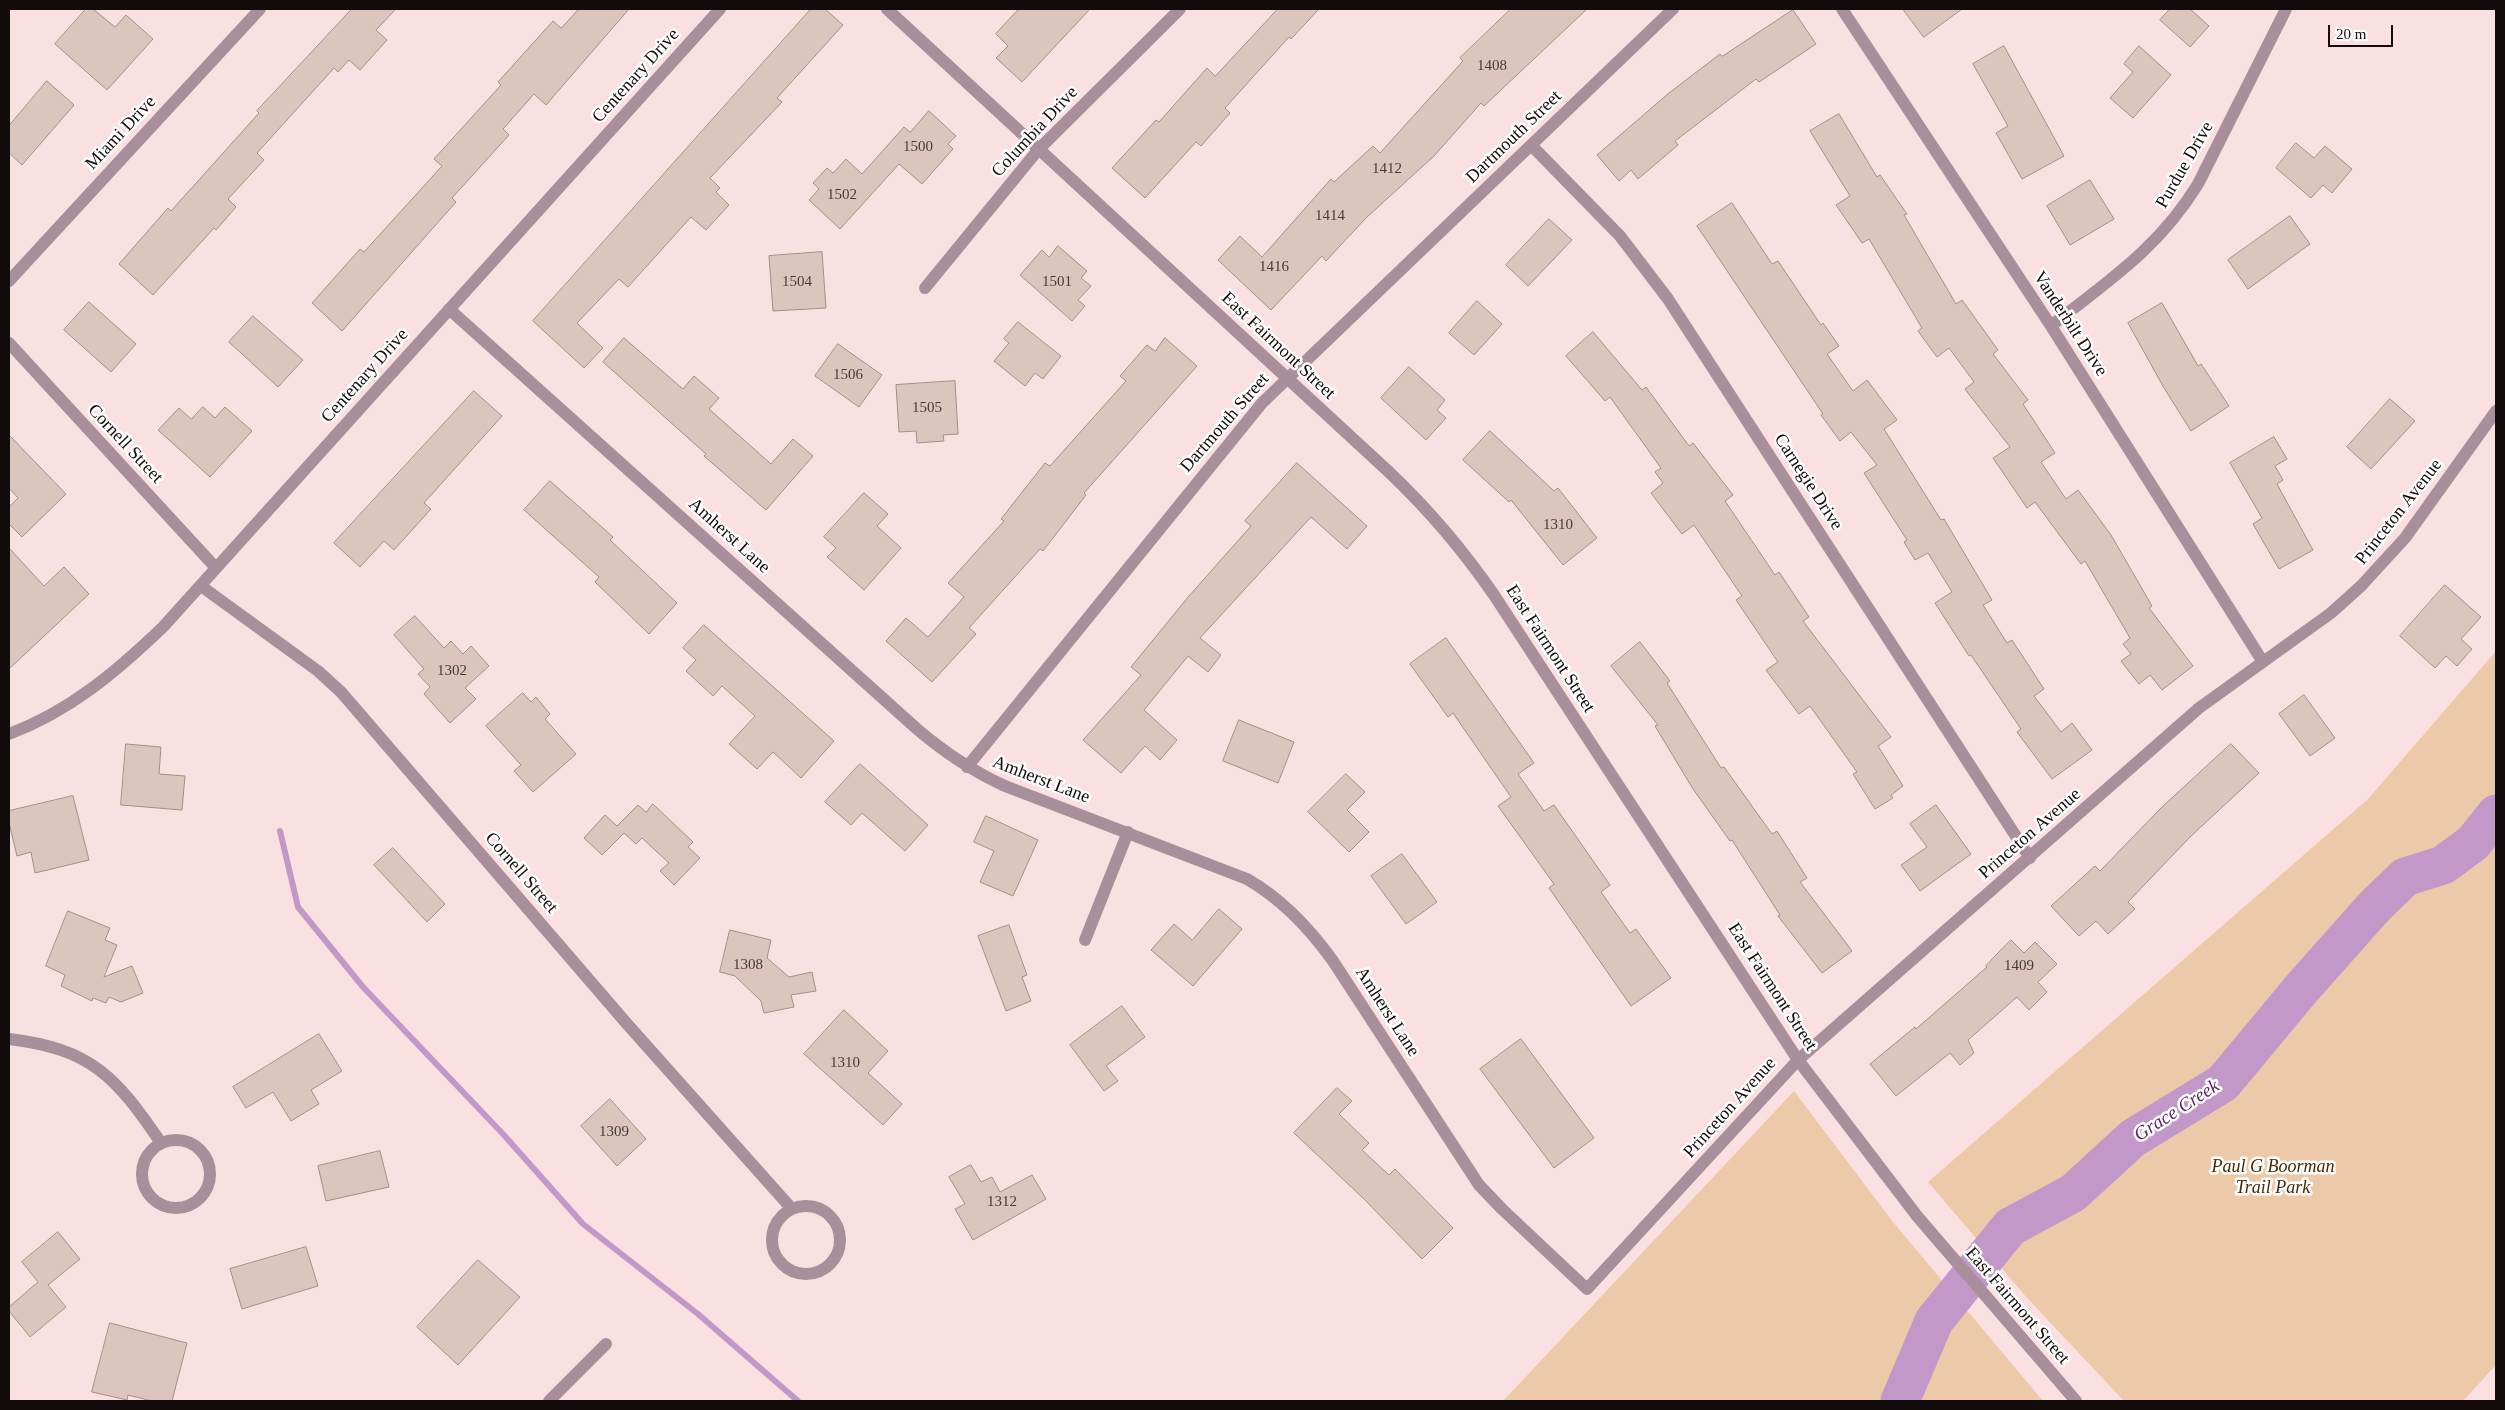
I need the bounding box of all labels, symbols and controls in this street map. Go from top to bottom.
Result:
scale bar [2330,15,2395,47]
street label: Centenary Drive [588,24,684,128]
text: 20 m [2336,26,2366,42]
house number: 1408 [1477,57,1507,75]
street label: Columbia Drive [987,82,1083,182]
street label: Dartmouth Street [1462,86,1566,188]
street label: Miami Drive [81,91,161,175]
street label: Purdue Drive [2152,118,2218,212]
house number: 1500 [903,138,933,156]
house number: 1412 [1372,160,1402,178]
house number: 1502 [827,186,857,204]
house number: 1414 [1315,207,1345,225]
house number: 1416 [1259,258,1289,276]
street label: Vanderbilt Drive [2028,268,2112,380]
house number: 1504 [782,273,812,291]
house number: 1501 [1042,273,1072,291]
street label: East Fairmont Street [1217,288,1339,404]
street label: Centenary Drive [317,324,413,428]
house number: 1506 [833,366,863,384]
street label: Dartmouth Street [1176,369,1274,477]
house number: 1505 [912,399,942,417]
street label: Cornell Street [83,400,167,488]
street label: Carnegie Drive [1769,430,1847,534]
street label: Princeton Avenue [2351,455,2447,569]
street label: Amherst Lane [684,494,774,578]
house number: 1310 [1543,516,1573,534]
street label: East Fairmont Street [1501,581,1599,717]
house number: 1302 [437,662,467,680]
street label: Amherst Lane [989,752,1093,808]
street label: Princeton Avenue [1975,784,2085,884]
street label: Cornell Street [480,828,562,918]
street label: East Fairmont Street [1723,919,1821,1055]
house number: 1308 [733,956,763,974]
house number: 1409 [2004,957,2034,975]
street label: Amherst Lane [1350,963,1424,1061]
street label: Princeton Avenue [1679,1053,1781,1163]
house number: 1310 [830,1054,860,1072]
water label: Grace Creek [2130,1075,2224,1147]
house number: 1309 [599,1123,629,1141]
park label: Paul G Boorman Trail Park [2212,1156,2334,1198]
house number: 1312 [987,1193,1017,1211]
street label: East Fairmont Street [1960,1243,2074,1369]

